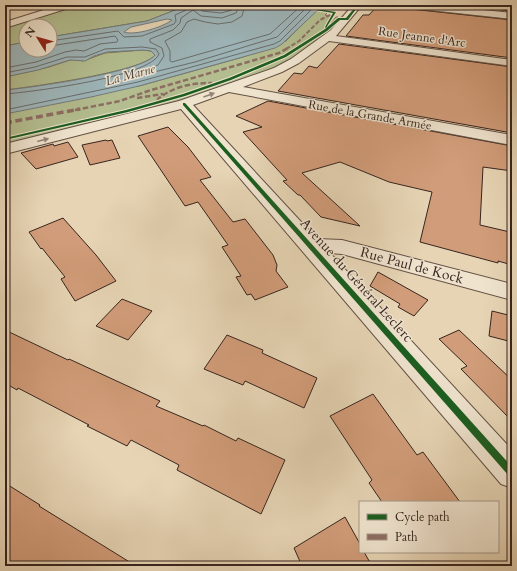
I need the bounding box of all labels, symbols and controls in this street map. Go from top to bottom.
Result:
north arrow [18,18,58,58]
street label: Rue Jeanne d'Arc [377,23,467,51]
text: N [22,24,40,41]
water label: La Marne [103,59,158,90]
one-way arrow [203,92,215,98]
street label: Rue de la Grande Armée [307,96,433,134]
one-way arrow [37,136,49,142]
street label: Avenue du Général Leclerc [296,214,418,346]
street label: Rue Paul de Kock [358,243,466,289]
legend [359,501,499,553]
text: Cycle path [395,509,450,525]
text: Path [395,529,418,545]

